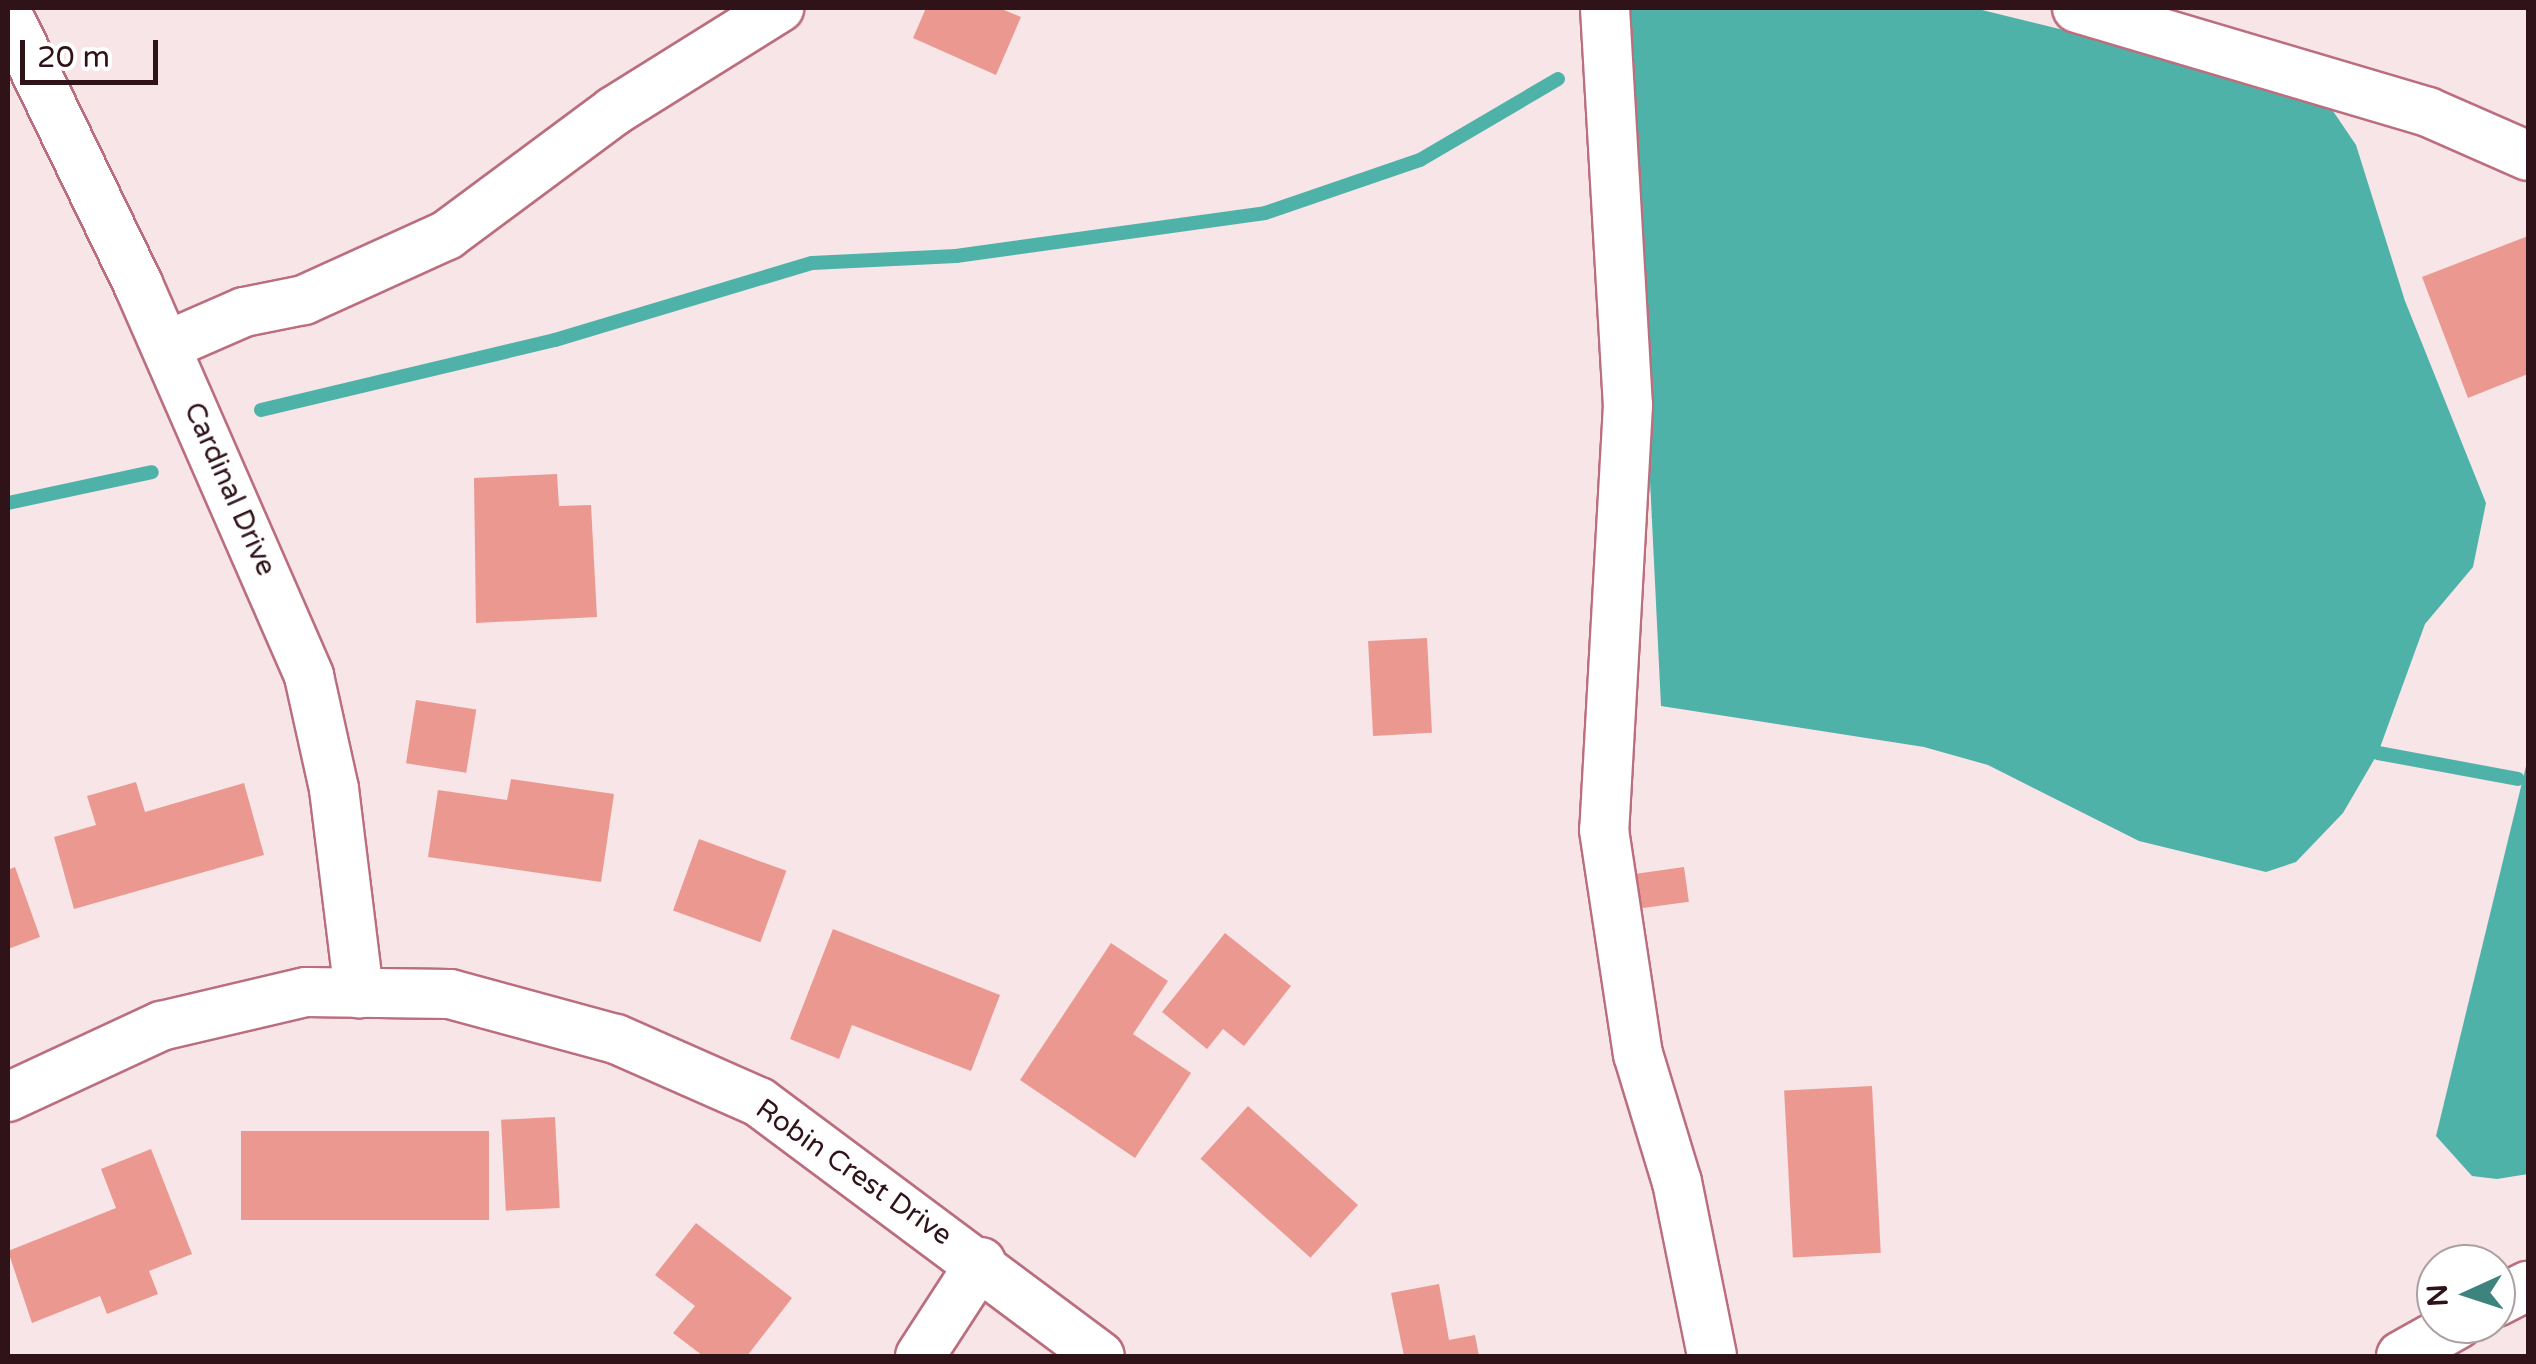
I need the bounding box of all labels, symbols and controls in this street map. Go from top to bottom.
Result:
scale bar [25,20,162,82]
text: 20 m [37,39,110,76]
street label: Cardinal Drive [177,397,283,581]
street label: Robin Crest Drive [749,1092,959,1252]
north arrow [2416,1244,2516,1344]
text: N [2420,1283,2456,1308]

